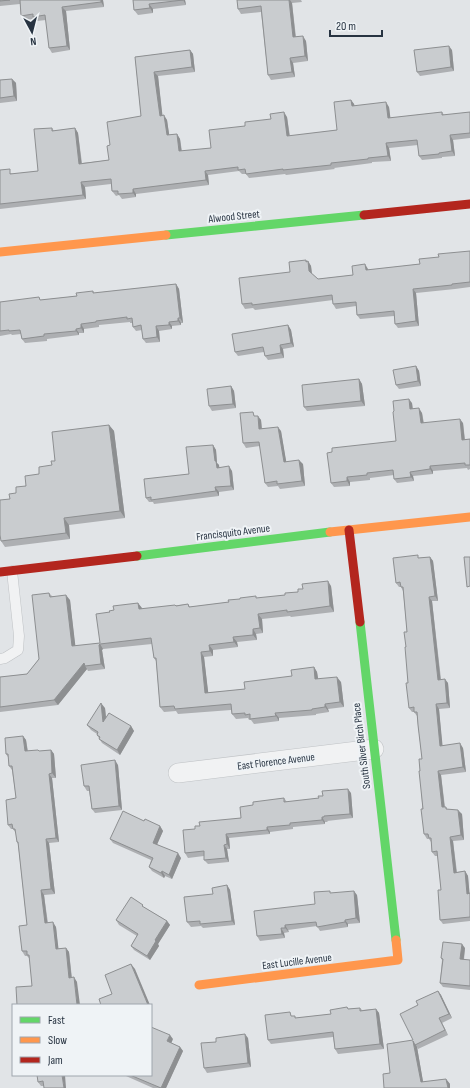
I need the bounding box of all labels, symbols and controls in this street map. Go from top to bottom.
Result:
north arrow [12,12,52,52]
scale bar [330,12,382,38]
text: 20 m [336,19,356,34]
text: N [29,35,37,48]
street label: Alwood Street [207,207,261,226]
street label: Francisquito Avenue [195,522,271,543]
street label: South Silver Birch Place [350,702,373,790]
street label: East Florence Avenue [237,750,316,773]
street label: East Lucille Avenue [262,951,333,972]
legend [12,1004,152,1076]
text: Fast [48,1013,65,1028]
text: Slow [48,1033,67,1048]
text: Jam [47,1053,63,1068]

